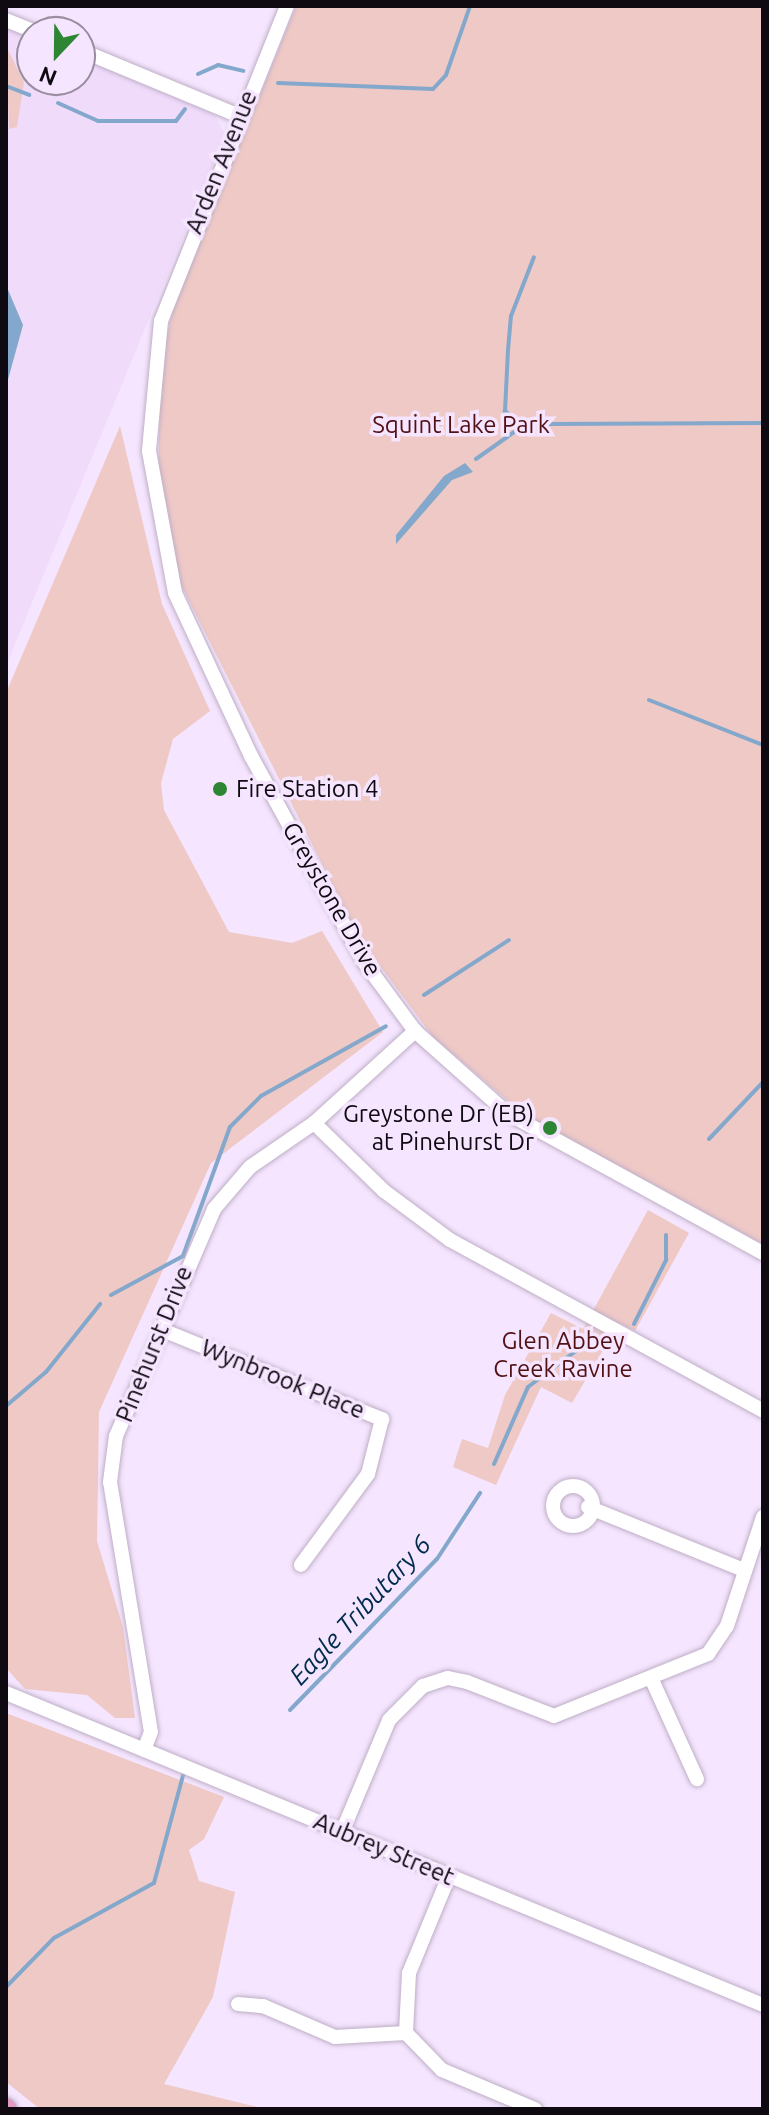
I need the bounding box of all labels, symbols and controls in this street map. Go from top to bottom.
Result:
north arrow [16,16,96,96]
text: N [35,62,60,92]
street label: Arden Avenue [179,86,263,238]
park label: Squint Lake Park [372,411,550,439]
place label: Fire Station 4 [236,775,379,803]
marker: Fire Station 4 [211,780,229,798]
street label: Greystone Drive [276,817,388,981]
place label: Greystone Dr (EB) at Pinehurst Dr [343,1100,534,1156]
marker: Greystone Dr (EB) at Pinehurst Dr [541,1119,559,1137]
street label: Pinehurst Drive [110,1262,198,1426]
park label: Glen Abbey Creek Ravine [493,1327,633,1383]
street label: Wynbrook Place [197,1333,369,1425]
water label: Eagle Tributary 6 [283,1529,437,1691]
street label: Aubrey Street [309,1806,459,1892]

